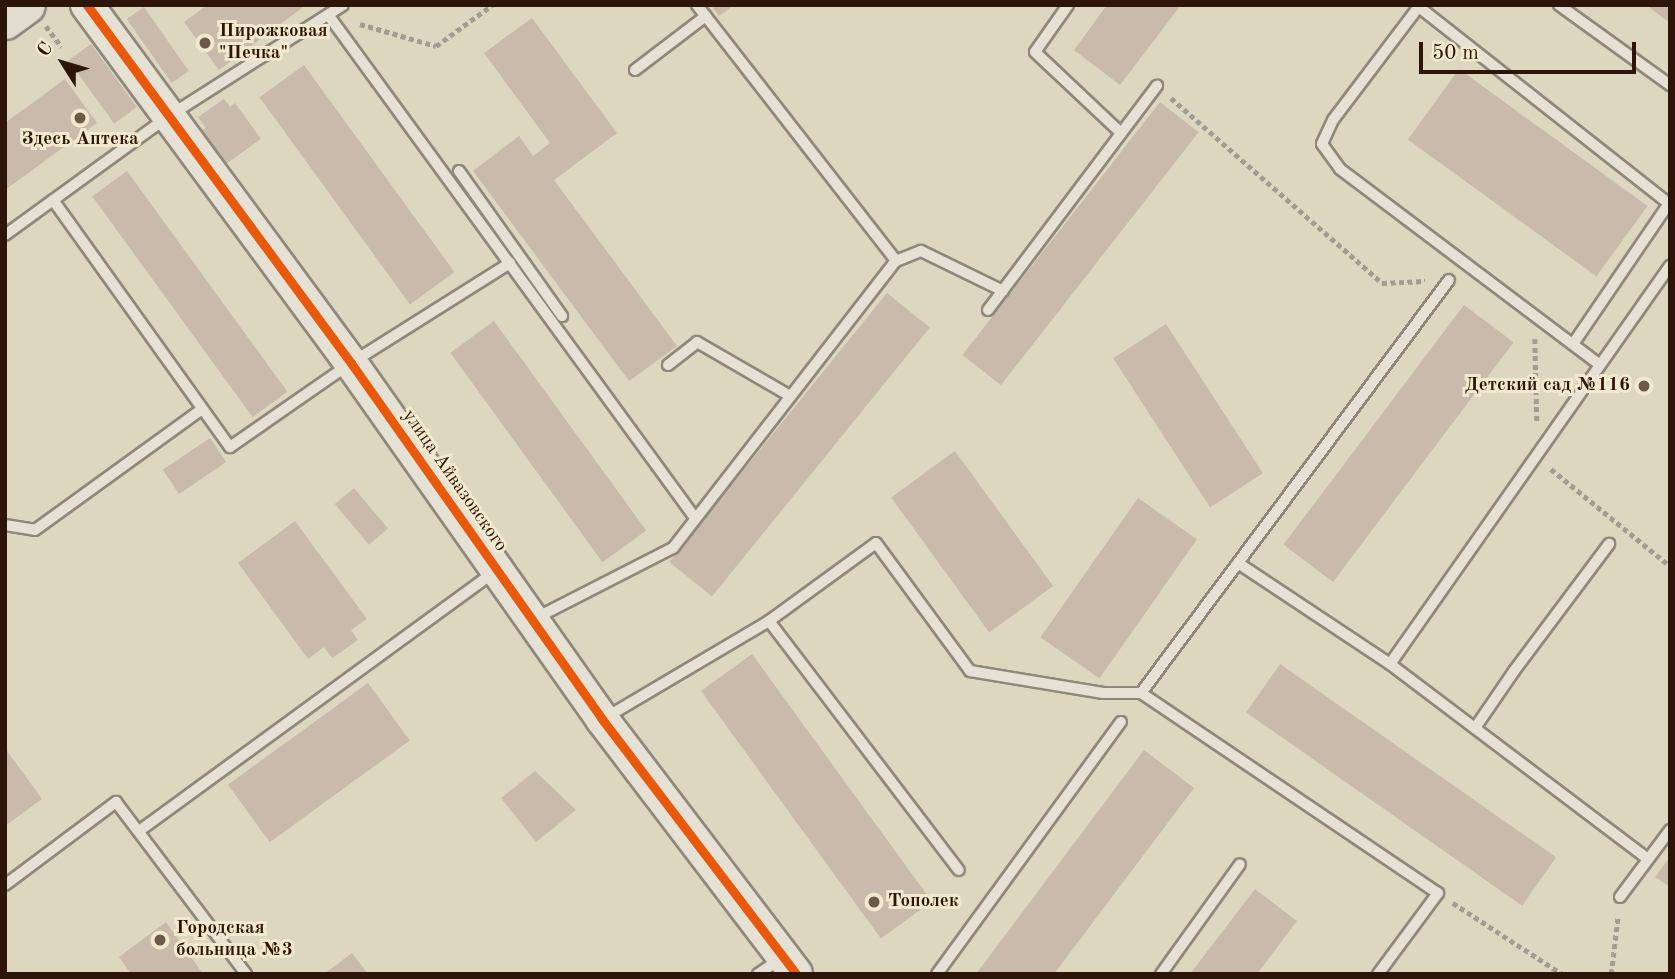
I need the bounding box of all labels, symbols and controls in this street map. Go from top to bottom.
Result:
place label: Пирожковая "Печка" [219,21,328,65]
north arrow [28,28,98,98]
scale bar [1423,28,1640,72]
marker: Пирожковая "Печка" [197,35,213,51]
text: С [34,39,57,61]
text: 50 m [1432,43,1479,64]
marker: Здесь Аптека [72,110,88,126]
place label: Здесь Аптека [21,129,139,151]
place label: Детский сад №116 [1465,375,1630,397]
marker: Детский сад №116 [1636,378,1652,394]
street label: улица Айвазовского [397,406,511,556]
place label: Тополек [888,891,959,913]
marker: Тополек [866,894,882,910]
place label: Городская больница №3 [176,918,293,962]
marker: Городская больница №3 [150,930,170,950]

